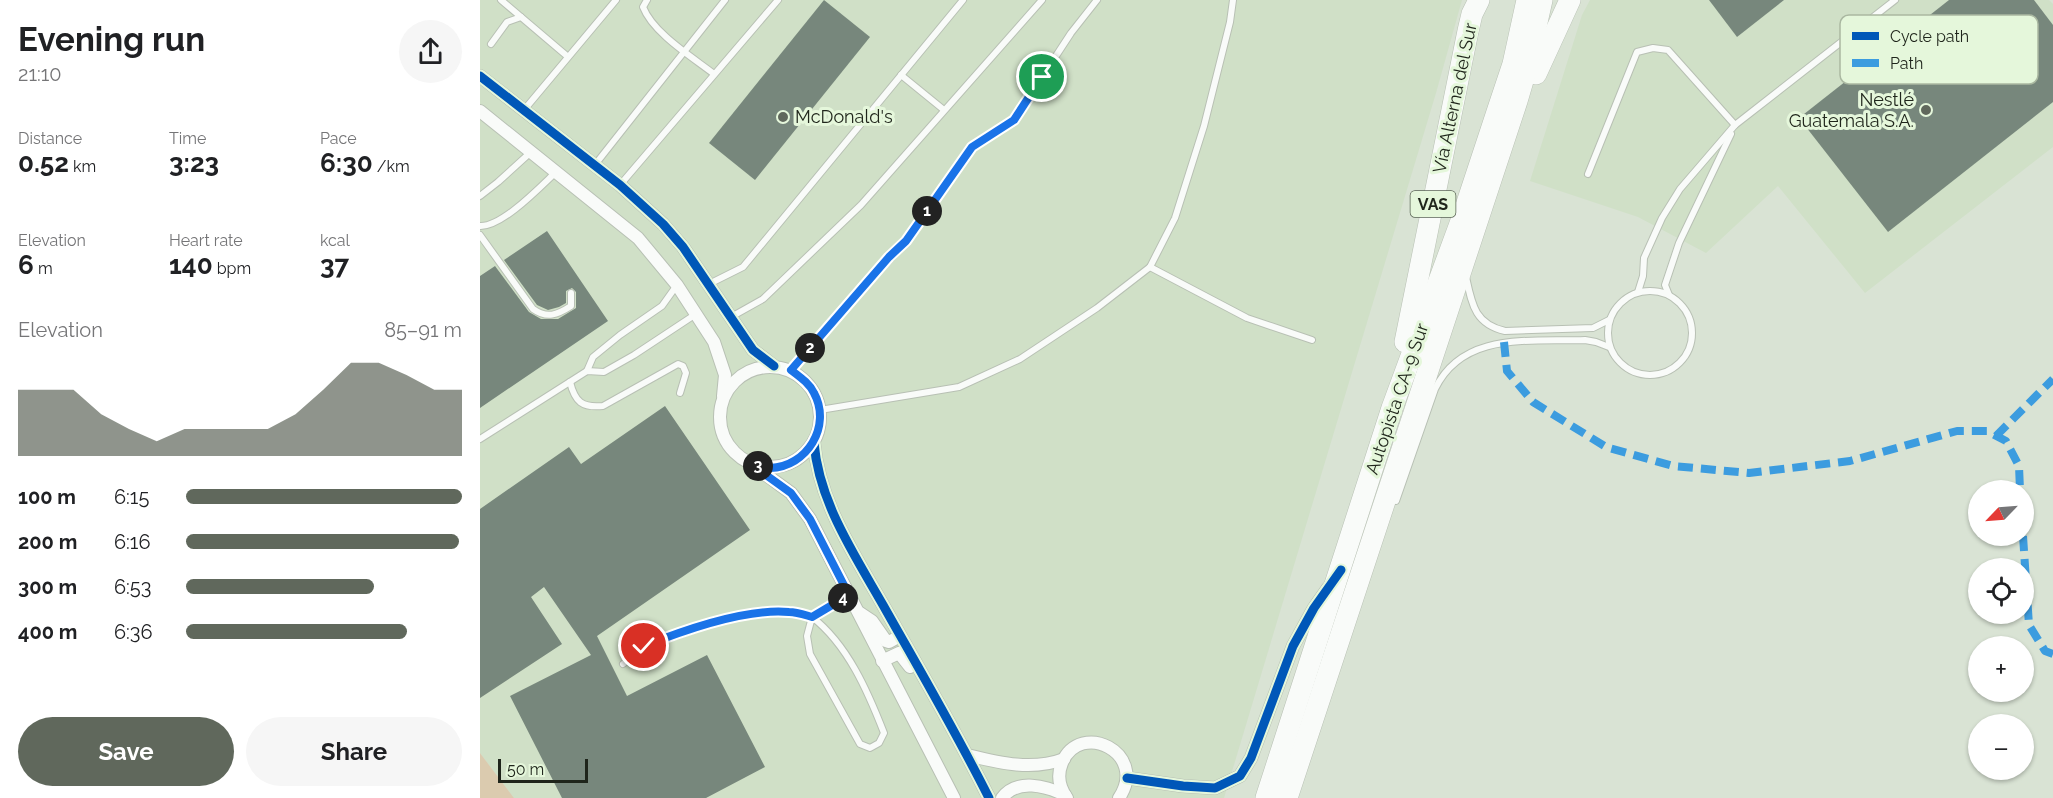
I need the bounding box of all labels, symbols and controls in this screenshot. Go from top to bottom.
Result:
legend [1840,15,2038,84]
text: Evening run [18,20,205,59]
button: share [399,20,462,83]
street label: Vía Alterna del Sur [1428,20,1481,175]
text: Cycle path [1890,27,1969,46]
pin [1016,51,1067,102]
text: Path [1890,54,1923,73]
icon: arrive [1025,60,1058,93]
text: 21:10 [18,62,62,86]
place label: Nestlé Guatemala S.A. [1789,89,1914,131]
marker: Nestlé Guatemala S.A. [1919,103,1933,117]
place label: McDonald's [795,106,893,127]
marker: McDonald's [776,110,790,124]
text: Distance [18,129,82,148]
text: Time [169,129,206,148]
text: Pace [320,129,357,148]
text: 0.52 [18,148,69,178]
text: 3:23 [169,148,219,178]
text: 6:30 [320,148,373,178]
text: km [69,157,96,176]
text: /km [373,157,410,176]
road number: VAS [1410,191,1456,217]
pin: 1 [912,196,942,226]
text: 1 [923,201,931,220]
text: Elevation [18,231,86,250]
text: Heart rate [169,231,243,250]
text: kcal [320,231,350,250]
text: 6 [18,250,34,280]
text: 140 [169,250,213,280]
text: 37 [320,250,349,280]
text: m [34,259,53,278]
text: bpm [213,259,251,278]
text: Elevation [18,318,103,342]
text: 85–91 m [384,318,462,342]
street label: Autopista CA-9 Sur [1361,320,1432,477]
pin: 2 [795,333,825,363]
text: 2 [805,338,815,357]
pin: 3 [743,451,773,481]
text: 3 [754,456,762,475]
north arrow [1968,480,2034,546]
map controls [1968,480,2034,780]
text: 100 m [18,485,76,509]
text: 6:15 [114,485,149,509]
text: 200 m [18,530,77,554]
text: 6:16 [114,530,150,554]
button: locate [1968,558,2034,624]
text: 300 m [18,575,77,599]
text: 6:53 [114,575,151,599]
pin: 4 [828,583,858,613]
text: 4 [838,588,848,607]
text: 400 m [18,620,77,644]
text: 6:36 [114,620,153,644]
pin [618,620,669,671]
icon: check [627,629,660,662]
button: + [1968,636,2034,702]
button: − [1968,714,2034,780]
button: Save [18,717,234,786]
button: Share [246,717,462,786]
scale bar [498,756,588,784]
text: 50 m [507,760,544,779]

